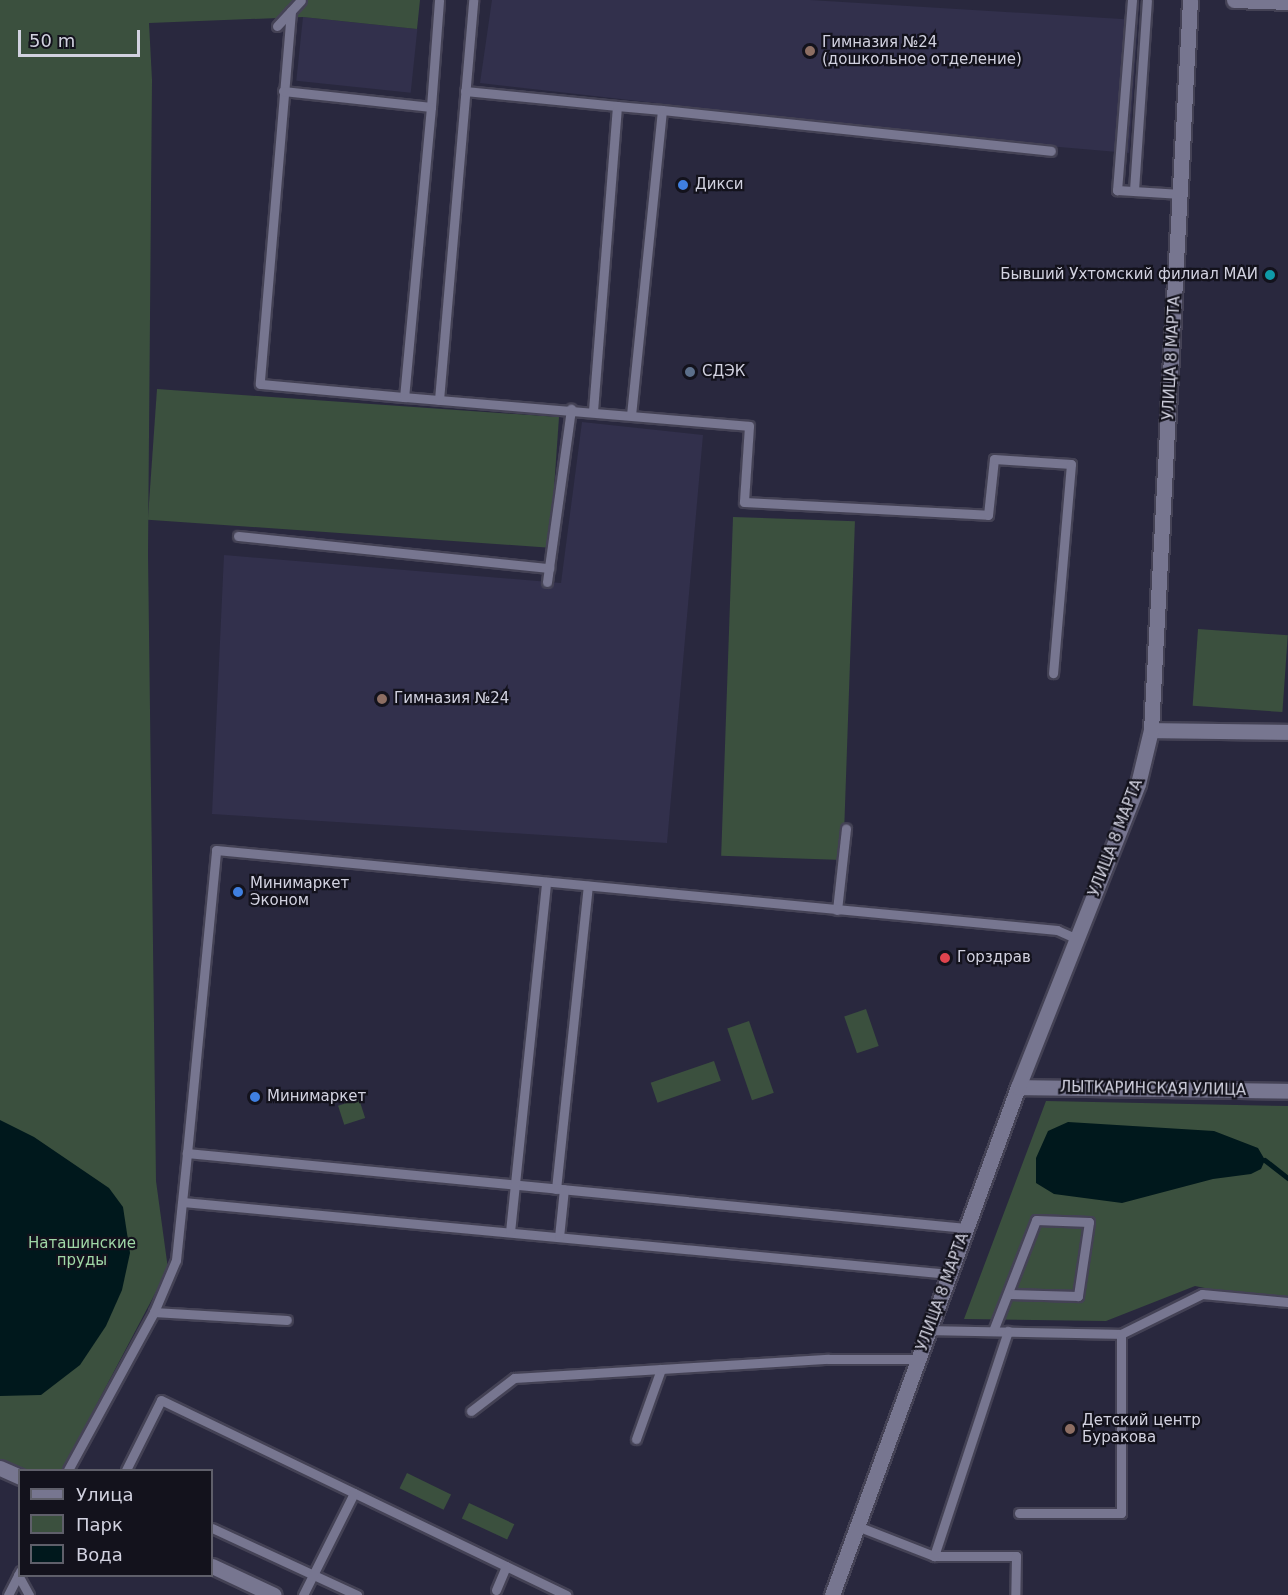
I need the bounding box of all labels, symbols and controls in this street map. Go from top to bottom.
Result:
scale bar [21,18,142,56]
text: 50 m [29,30,75,51]
place label: Гимназия №24 (дошкольное отделение) [822,33,1022,68]
marker: Гимназия №24 (дошкольное отделение) [803,44,817,58]
place label: Дикси [695,176,744,194]
marker: Дикси [676,178,690,192]
place label: Бывший Ухтомский филиал МАИ [1000,266,1258,284]
marker: Бывший Ухтомский филиал МАИ [1263,268,1277,282]
street label: УЛИЦА 8 МАРТА [1160,295,1184,421]
place label: СДЭК [702,363,745,381]
marker: СДЭК [683,365,697,379]
place label: Гимназия №24 [394,690,509,708]
marker: Гимназия №24 [375,692,389,706]
street label: УЛИЦА 8 МАРТА [1085,777,1147,899]
place label: Минимаркет Эконом [250,874,349,909]
marker: Минимаркет Эконом [231,885,245,899]
place label: Горздрав [957,949,1031,967]
marker: Горздрав [938,951,952,965]
street label: ЛЫТКАРИНСКАЯ УЛИЦА [1060,1078,1246,1100]
place label: Минимаркет [267,1088,366,1106]
marker: Минимаркет [248,1090,262,1104]
street label: УЛИЦА 8 МАРТА [913,1231,973,1353]
park label: Наташинские пруды [28,1234,136,1269]
place label: Детский центр Буракова [1082,1411,1201,1446]
marker: Детский центр Буракова [1063,1422,1077,1436]
legend [18,1469,213,1577]
text: Улица [76,1484,133,1505]
text: Парк [76,1514,123,1535]
text: Вода [76,1544,123,1565]

